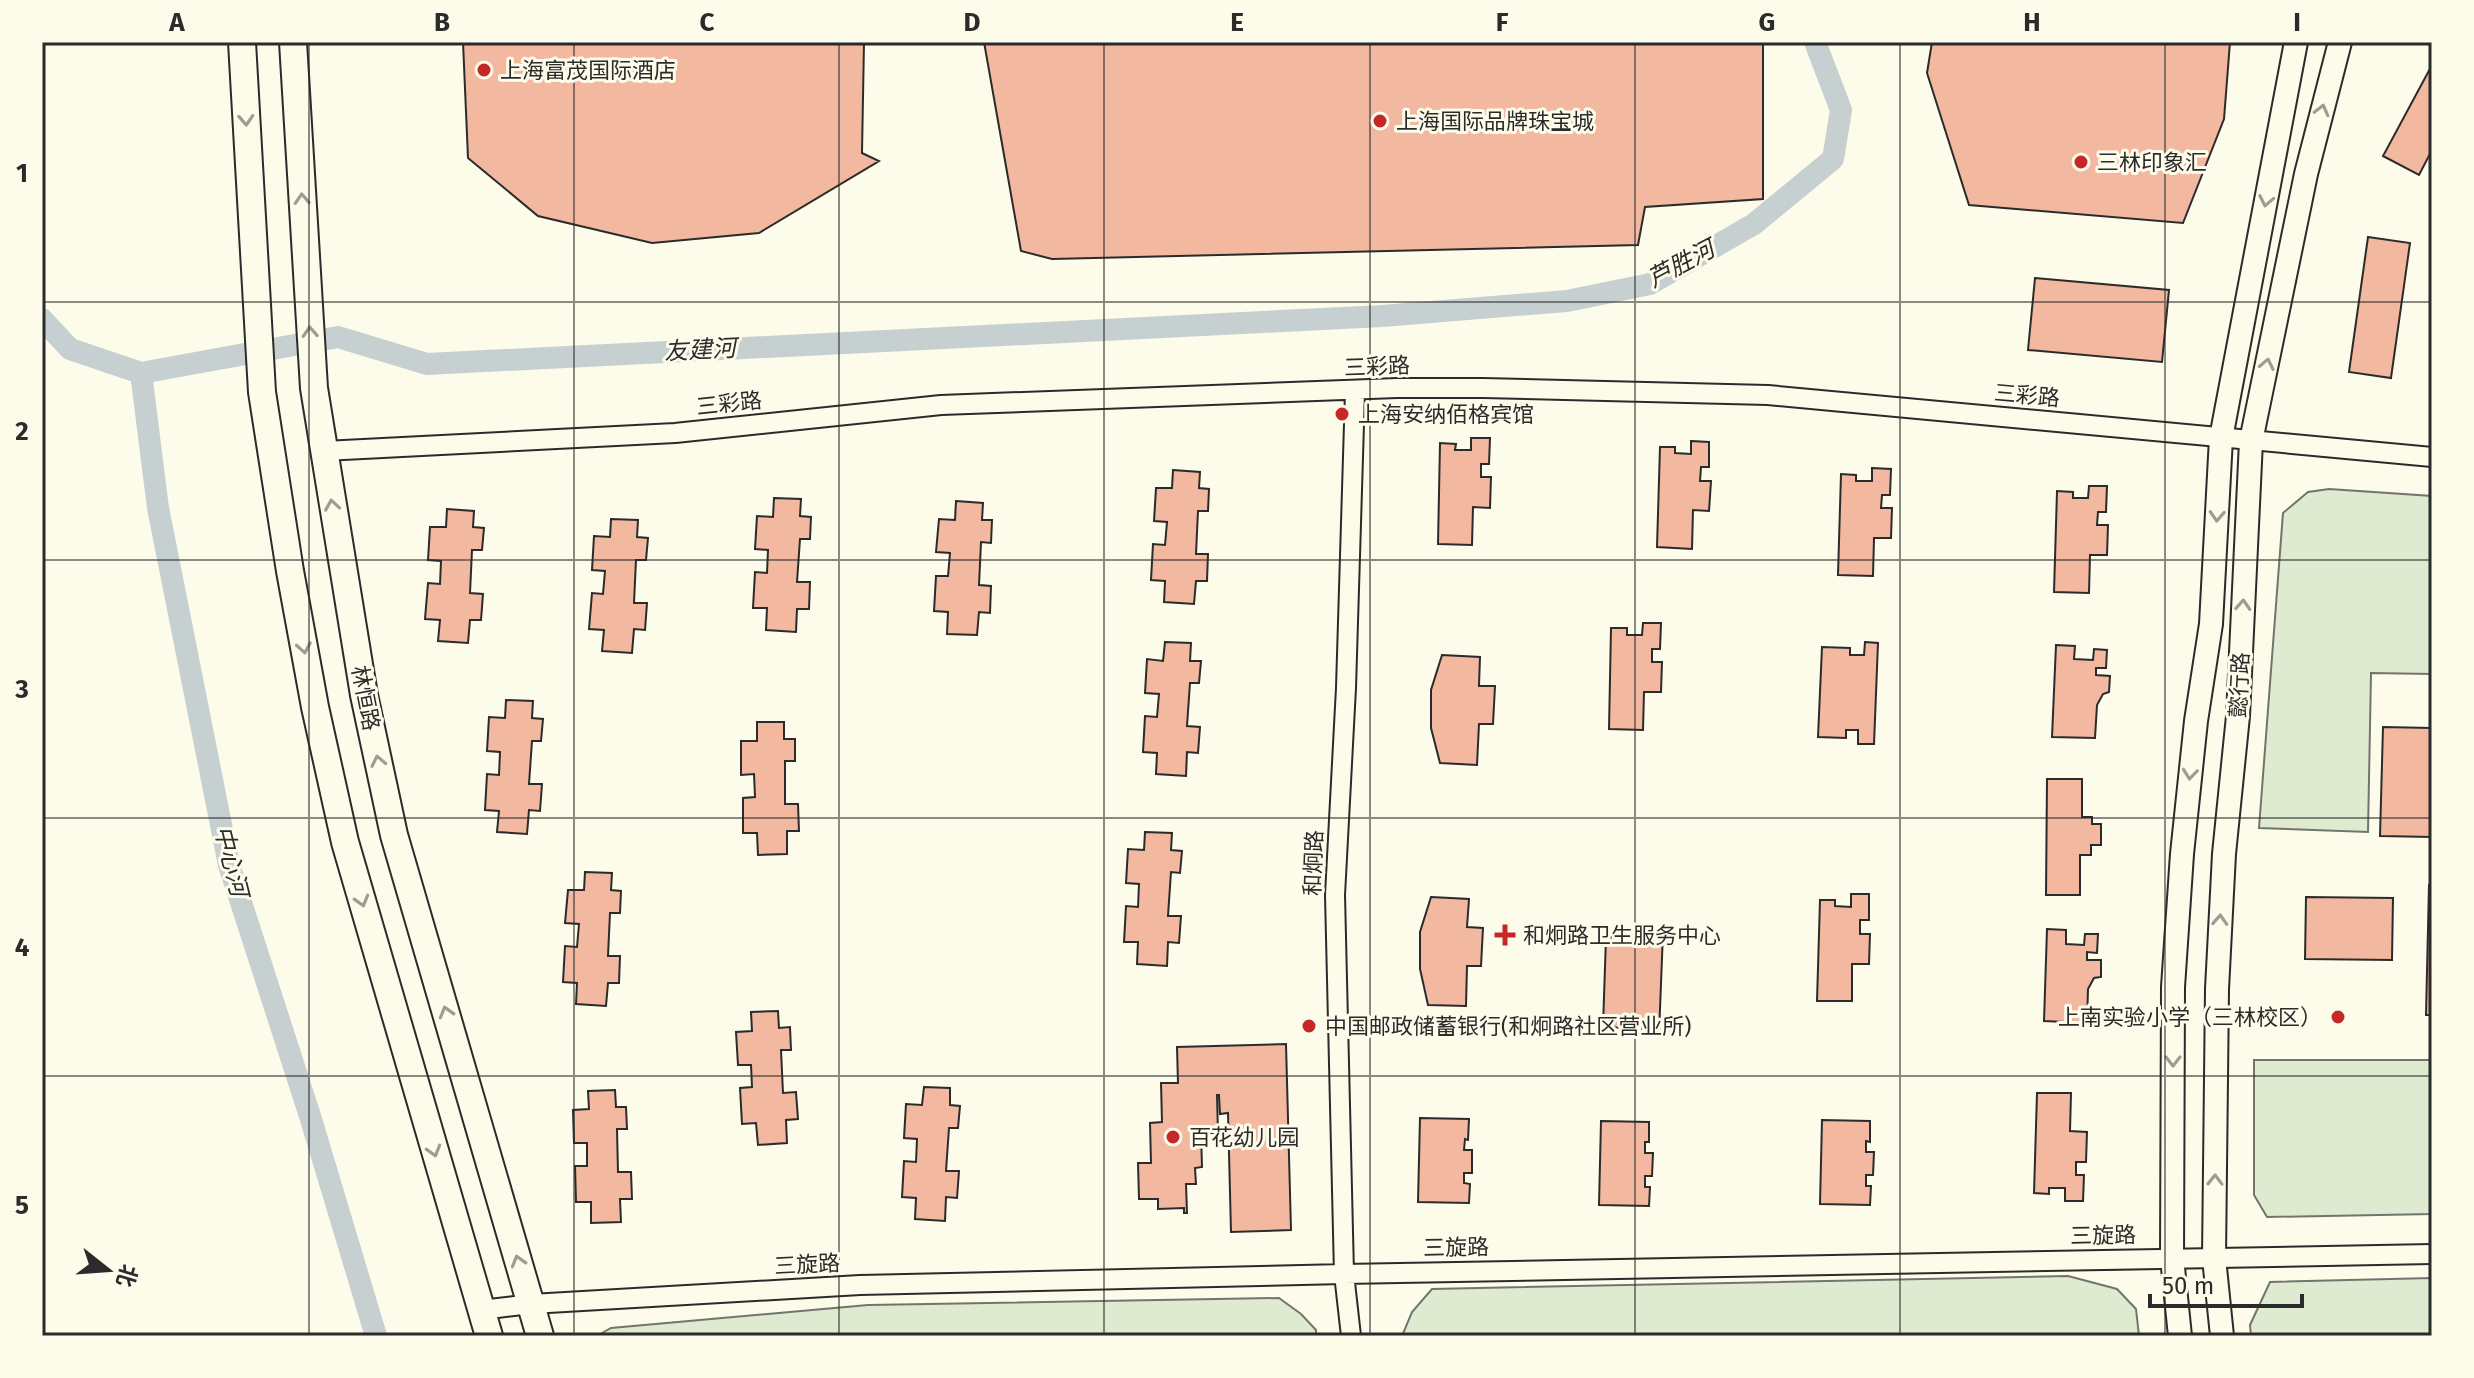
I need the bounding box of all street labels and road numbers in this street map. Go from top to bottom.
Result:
street label: 三彩路 [1344,352,1410,381]
street label: 三彩路 [1993,379,2061,412]
street label: 三彩路 [695,387,763,420]
street label: 懿行路 [2224,651,2255,719]
street label: 林恒路 [346,663,385,733]
street label: 和炯路 [1299,830,1328,896]
street label: 三旋路 [2070,1221,2136,1250]
street label: 三旋路 [1423,1233,1489,1262]
street label: 三旋路 [773,1249,841,1280]

